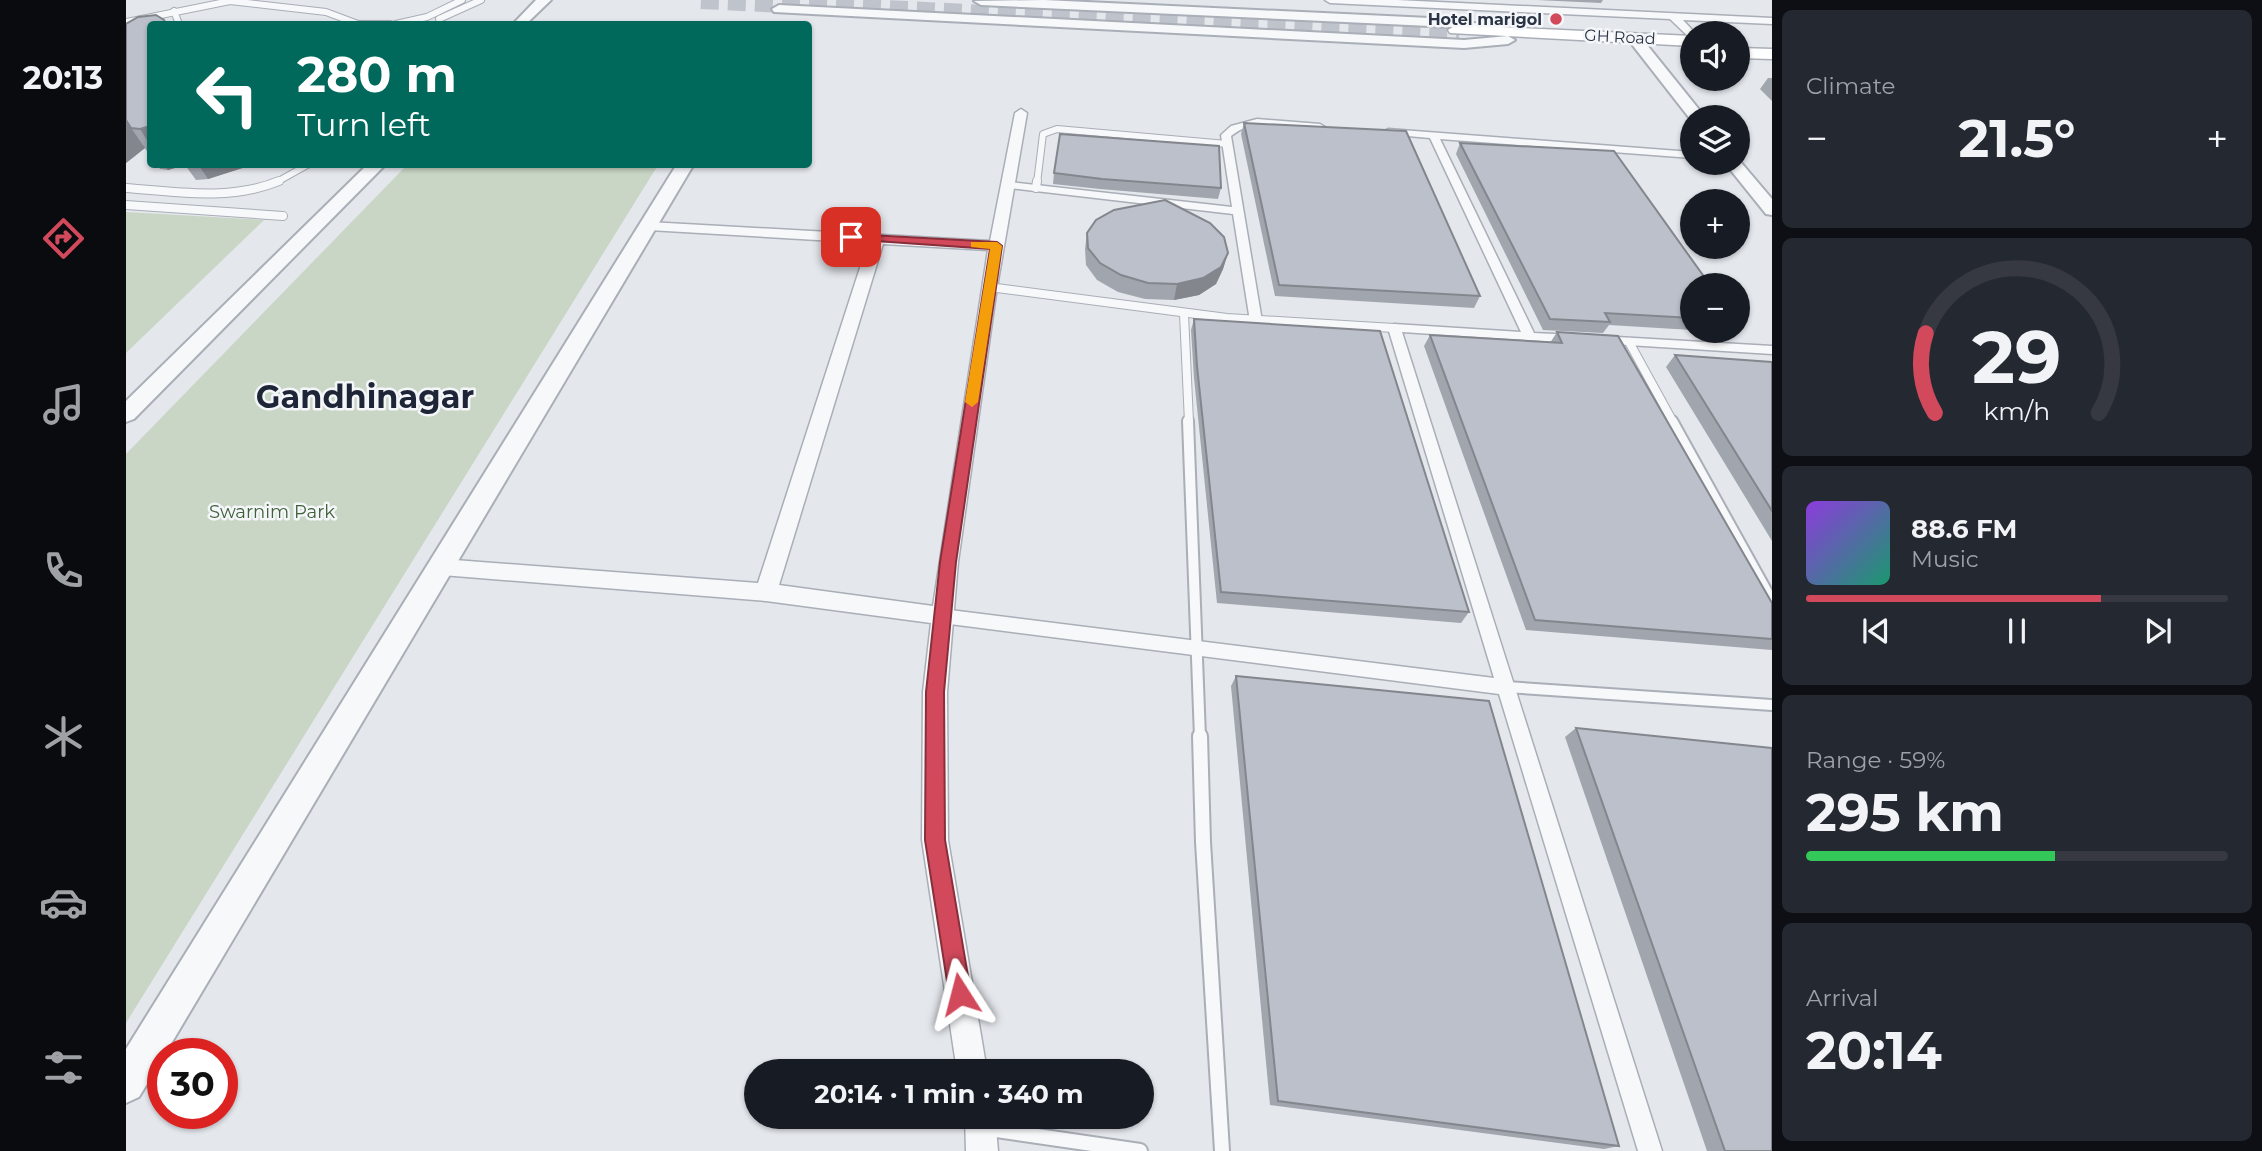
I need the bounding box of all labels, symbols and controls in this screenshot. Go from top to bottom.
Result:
place label: Hotel marigol [1428,10,1542,29]
marker: Hotel marigol [1548,11,1564,27]
map controls [1680,21,1750,343]
button: sound [1680,21,1750,91]
street label: GH Road [1584,26,1656,48]
text: 280 m [297,45,457,104]
icon: left [182,49,273,140]
text: 20:13 [23,58,103,97]
text: Climate [1806,72,1895,100]
text: Turn left [297,105,431,144]
button: layers [1680,105,1750,175]
text: 21.5° [1958,107,2076,170]
text: − [1806,115,1828,162]
text: + [2206,115,2228,162]
button: + [1680,189,1750,259]
pin [821,207,881,267]
icon: directions [39,214,88,263]
icon: arrive [832,218,870,256]
button: − [1680,273,1750,343]
text: 29 [1972,314,2062,402]
district label: Gandhinagar [256,377,474,416]
icon: music [39,380,88,429]
text: km/h [1984,396,2050,426]
park label: Swarnim Park [209,501,335,523]
text: 88.6 FM [1911,513,2017,545]
text: Music [1911,545,1979,573]
icon: phone [39,546,88,595]
icon: previous [1857,612,1895,650]
icon: pause [1998,612,2036,650]
icon: next [2139,612,2177,650]
icon: climate [39,712,88,761]
text: Range · 59% [1806,746,1945,774]
text: 295 km [1806,781,2004,844]
icon: car [39,878,88,927]
position arrow [923,957,997,1031]
text: Arrival [1806,984,1879,1012]
text: 20:14 [1806,1019,1942,1082]
speed limit sign: 30 [147,1038,238,1129]
icon: filters [39,1043,88,1092]
text: 20:14 · 1 min · 340 m [814,1078,1084,1110]

